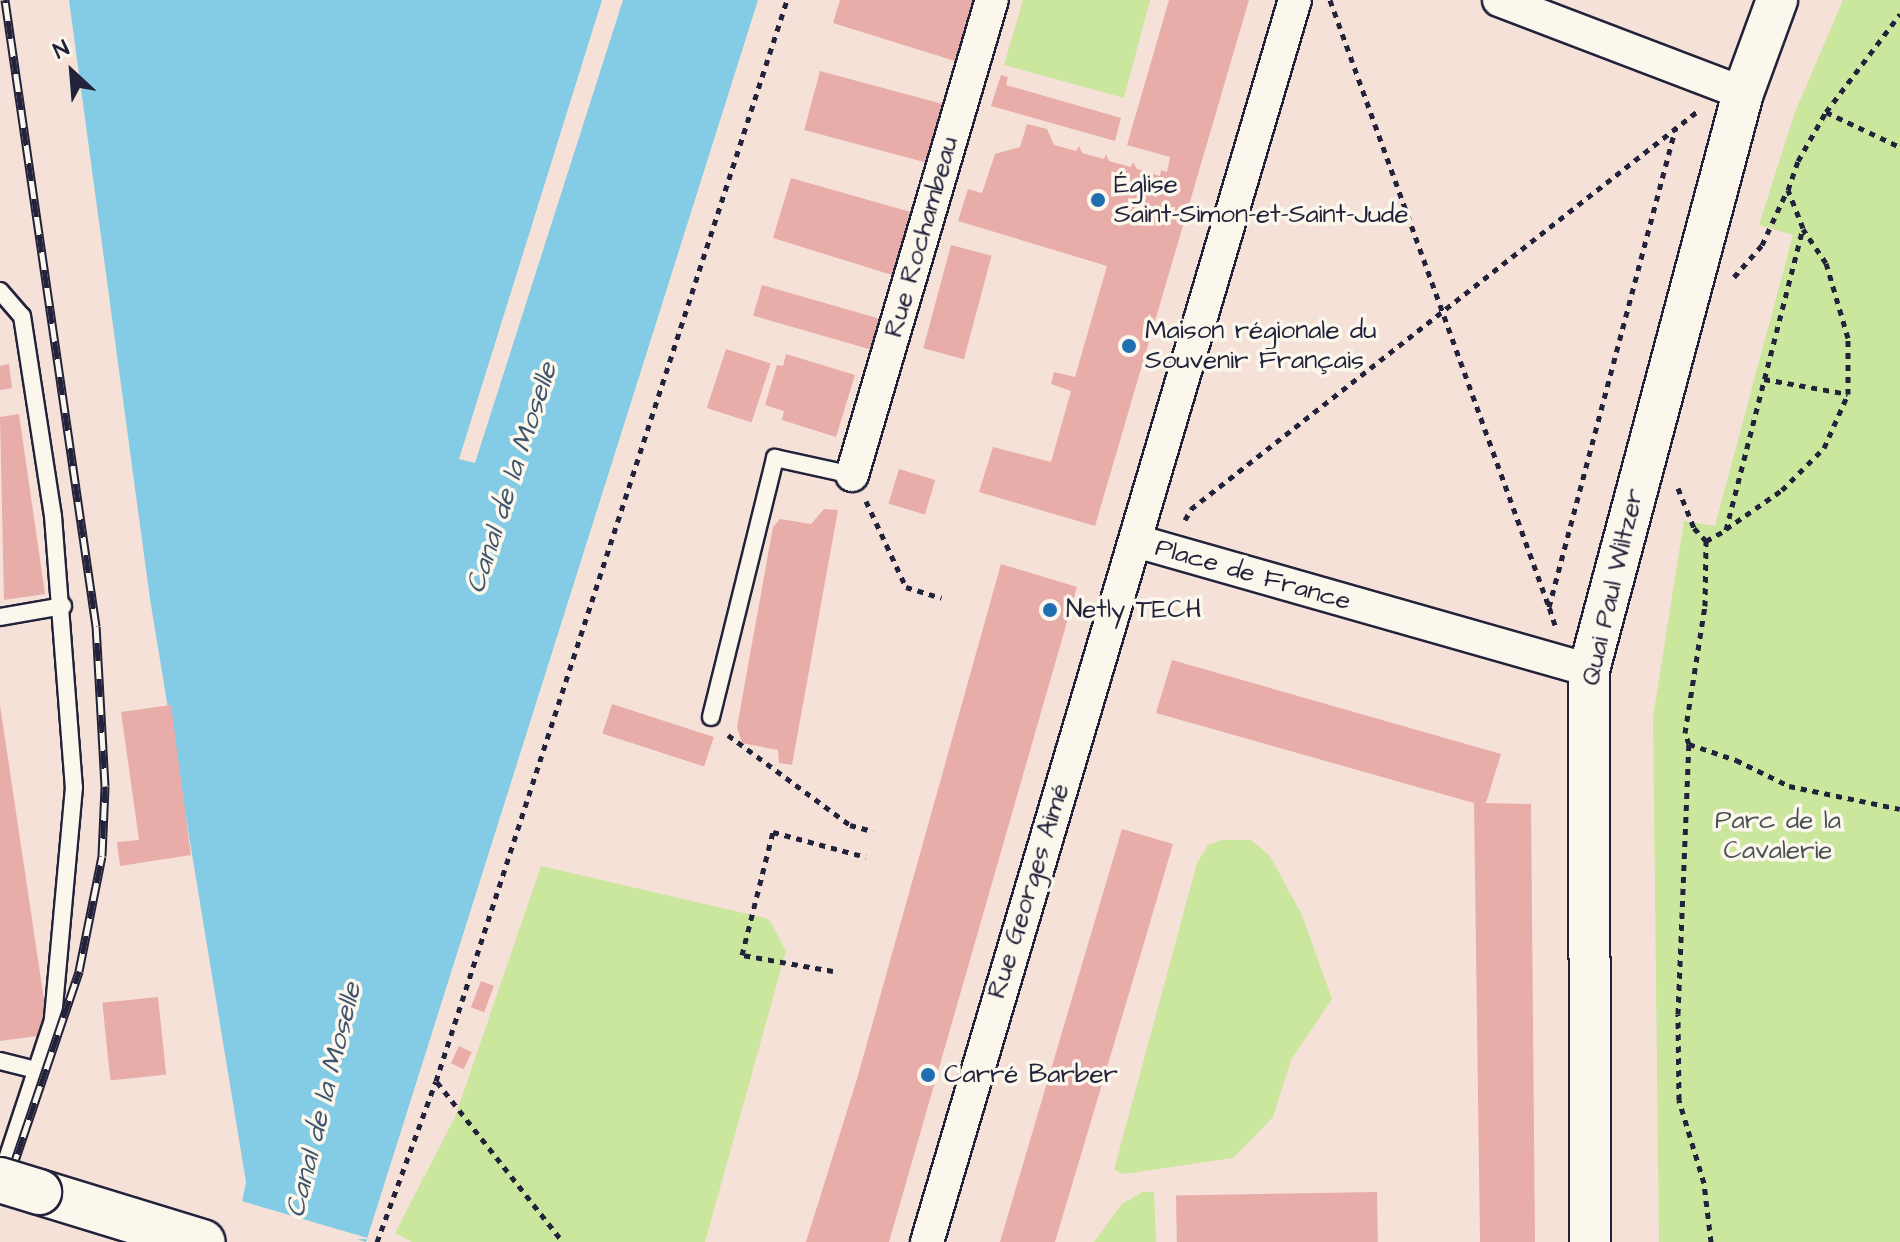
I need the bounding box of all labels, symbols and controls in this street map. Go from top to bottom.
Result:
north arrow [32,32,112,112]
text: N [48,33,74,67]
street label: Rue Rochambeau [878,133,966,341]
place label: Église Saint-Simon-et-Saint-Jude [1114,169,1409,230]
marker: Église Saint-Simon-et-Saint-Jude [1089,191,1107,209]
place label: Maison régionale du Souvenir Français [1145,315,1376,376]
marker: Maison régionale du Souvenir Français [1120,337,1138,355]
water label: Canal de la Moselle [459,358,565,598]
street label: Quai Paul Wiltzer [1575,486,1651,688]
street label: Place de France [1152,532,1354,618]
place label: Netly TECH [1066,594,1201,626]
marker: Netly TECH [1041,601,1059,619]
street label: Rue Georges Aimé [981,780,1077,1002]
park label: Parc de la Cavalerie [1715,805,1841,866]
water label: Canal de la Moselle [279,979,369,1221]
place label: Carré Barber [944,1059,1118,1091]
marker: Carré Barber [919,1066,937,1084]

